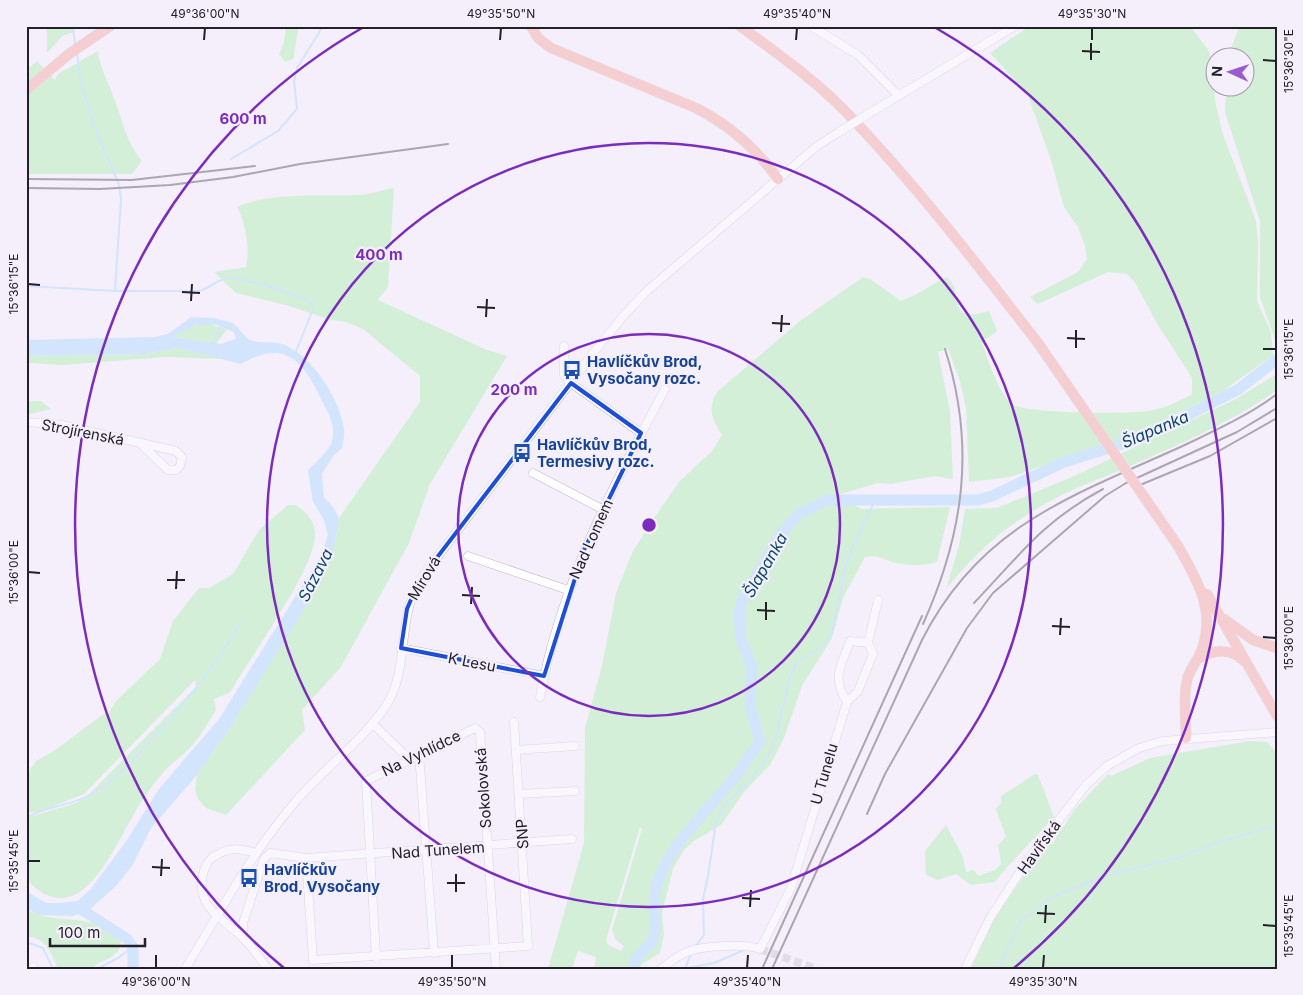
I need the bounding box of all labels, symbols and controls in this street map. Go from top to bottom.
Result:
text: 49°36'00"N [171,6,239,21]
text: 49°35'50"N [467,6,535,21]
text: 49°35'40"N [763,6,831,21]
text: 49°35'30"N [1058,6,1126,21]
text: 15°36'30"E [1281,29,1296,93]
north arrow [1206,48,1256,98]
text: N [1208,66,1225,77]
text: 600 m [219,109,267,128]
text: 400 m [355,245,403,264]
text: 15°36'15"E [6,253,21,315]
text: 15°36'15"E [1281,318,1296,380]
place label: Havlíčkův Brod, Vysočany rozc. [587,352,703,388]
bus stop icon: Havlíčkův Brod, Vysočany rozc. [561,359,583,381]
text: 200 m [491,380,537,399]
water label: Šlapanka [1118,406,1192,452]
street label: Strojírenská [40,415,126,449]
place label: Havlíčkův Brod, Termesivy rozc. [537,435,654,471]
bus stop icon: Havlíčkův Brod, Termesivy rozc. [511,442,533,464]
street label: Nad Lomem [565,496,617,582]
centre of rings [640,516,658,534]
water label: Šlapanka [739,529,792,601]
text: 15°36'00"E [6,540,21,604]
water label: Sázava [293,545,337,605]
street label: Mírová [403,553,445,603]
text: 15°36'00"E [1281,606,1296,670]
street label: K Lesu [446,648,498,676]
street label: Na Vyhlídce [378,726,464,780]
street label: U Tunelu [806,741,842,807]
street label: Sokolovská [471,747,495,829]
street label: Havířská [1013,816,1065,878]
street label: SNP [511,818,533,850]
text: 15°35'45"E [6,829,21,893]
street label: Nad Tunelem [391,837,485,863]
place label: Havlíčkův Brod, Vysočany [264,860,380,896]
bus stop icon: Havlíčkův Brod, Vysočany [238,867,260,889]
text: 15°35'45"E [1281,894,1296,958]
scale bar [50,915,145,947]
text: 100 m [58,923,100,942]
text: 49°36'00"N [122,974,190,989]
text: 49°35'50"N [418,974,486,989]
text: 49°35'40"N [713,974,781,989]
text: 49°35'30"N [1009,974,1077,989]

